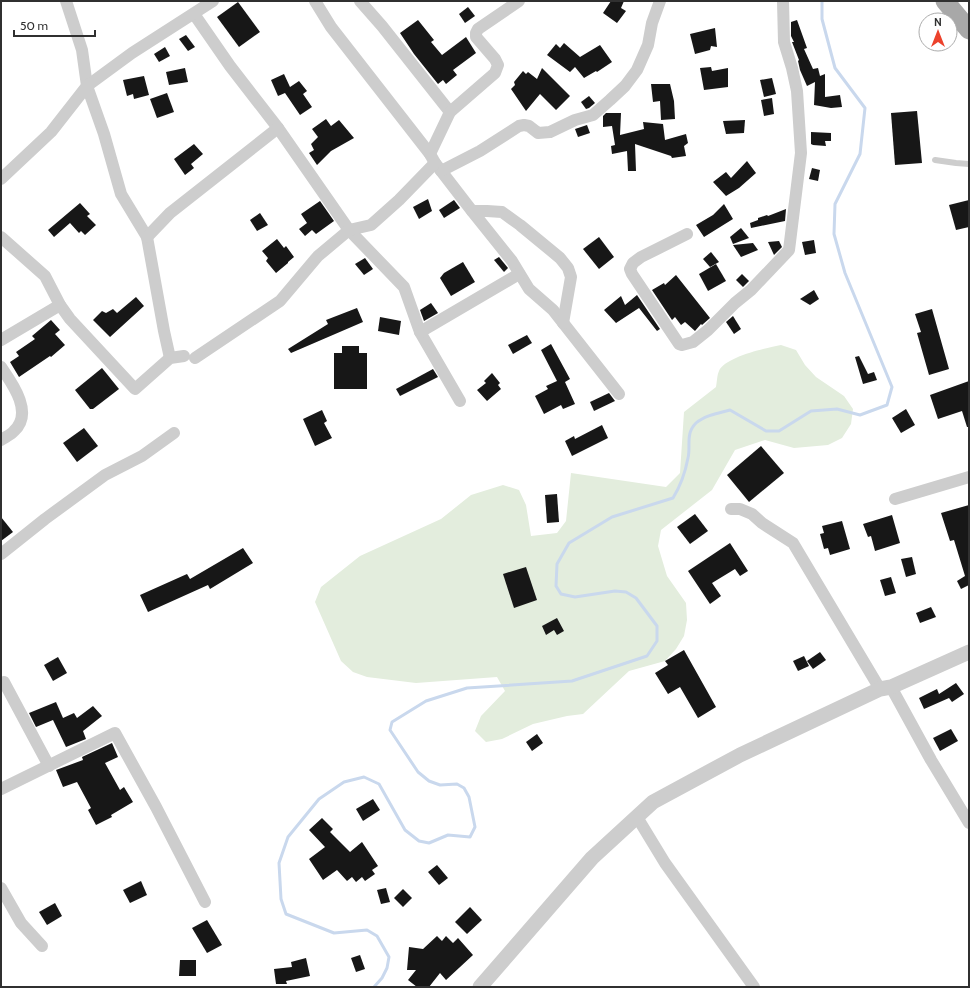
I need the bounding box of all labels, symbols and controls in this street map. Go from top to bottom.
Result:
scale bar [14,12,95,38]
north arrow [918,12,958,52]
text: N [934,15,942,29]
text: 50 m [20,18,48,33]

